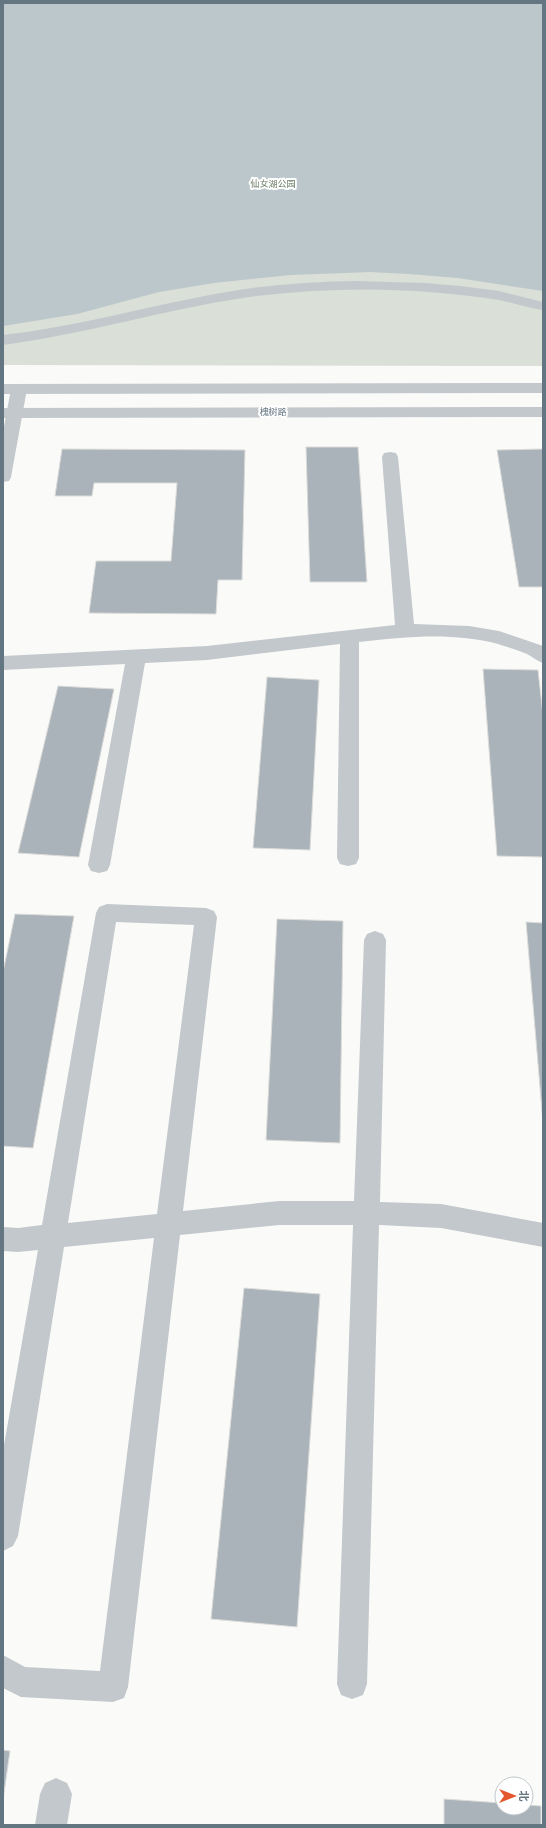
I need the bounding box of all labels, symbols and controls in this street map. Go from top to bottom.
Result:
park label: 仙女湖公园 [250,178,296,189]
street label: 槐树路 [259,406,287,417]
north arrow [494,1776,534,1816]
text: 北 [517,1791,531,1802]

